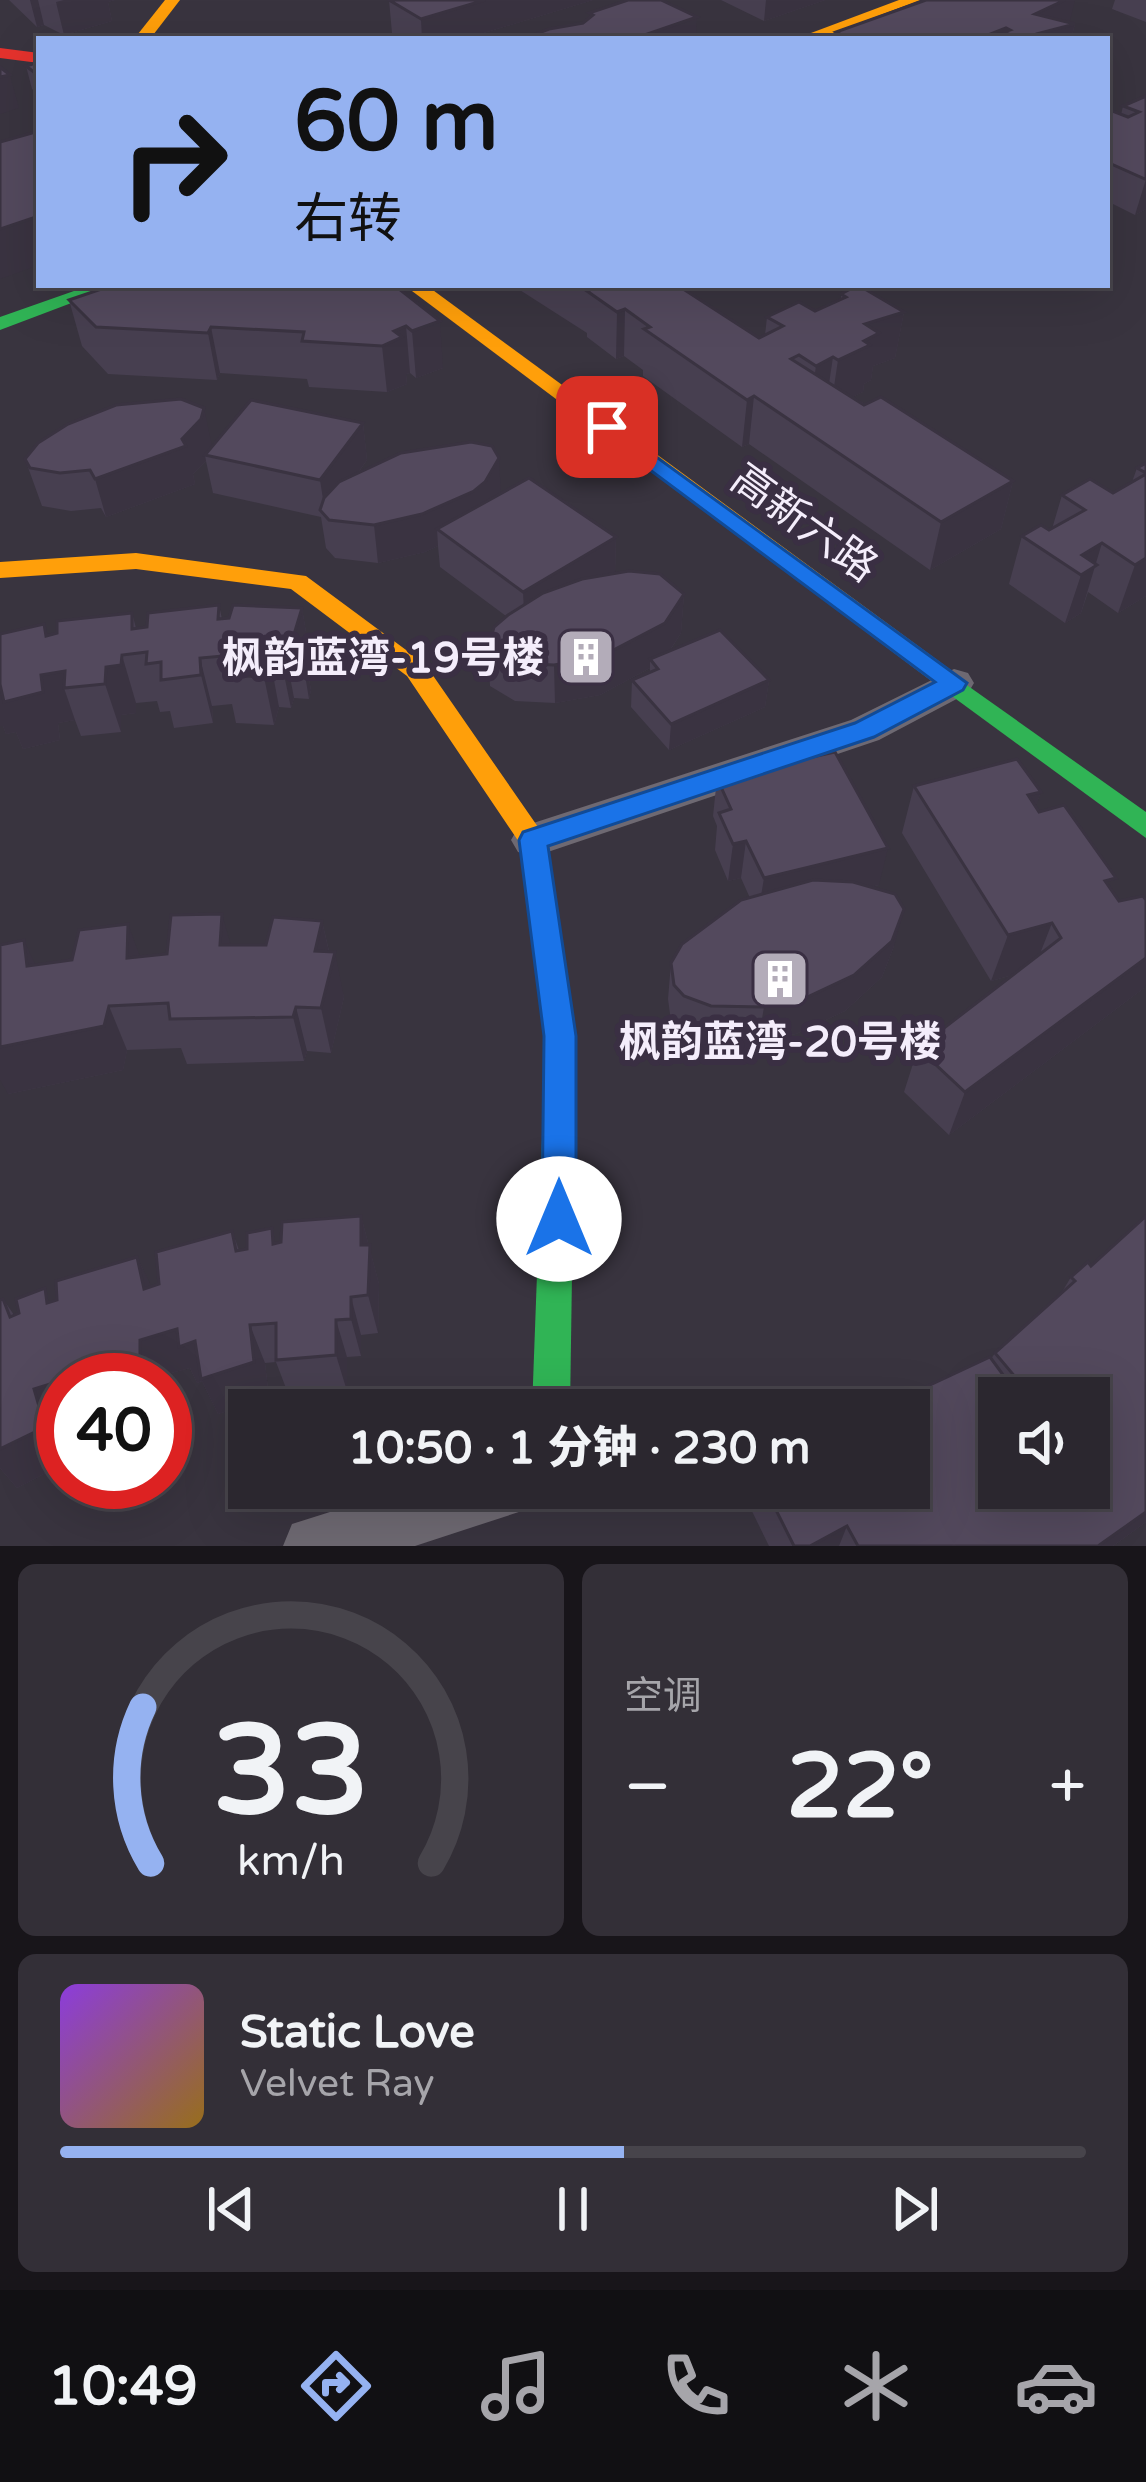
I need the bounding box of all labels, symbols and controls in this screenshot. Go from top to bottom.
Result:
text: 60 m [294,72,498,173]
icon: right [96,84,252,240]
text: 右转 [294,187,402,252]
pin [556,376,658,478]
icon: arrive [574,394,640,460]
street label: 高新六路 [721,453,887,593]
building icon: 枫韵蓝湾-19号楼 [555,626,617,688]
place label: 枫韵蓝湾-19号楼 [222,633,544,684]
building icon: 枫韵蓝湾-20号楼 [749,948,811,1010]
place label: 枫韵蓝湾-20号楼 [619,1017,941,1068]
position arrow [496,1156,622,1282]
speed limit sign: 40 [36,1353,192,1509]
map controls [978,1377,1110,1509]
button: sound [978,1377,1110,1509]
text: 10:50 · 1 分钟 · 230 m [348,1422,810,1476]
text: 空调 [624,1673,702,1720]
text: 33 [213,1697,369,1848]
text: 22° [786,1733,933,1842]
text: − [624,1747,671,1827]
text: + [1049,1747,1086,1827]
text: km/h [237,1836,345,1887]
text: Static Love [240,2006,475,2060]
text: Velvet Ray [240,2060,435,2107]
icon: previous [198,2176,264,2242]
icon: pause [540,2176,606,2242]
icon: next [882,2176,948,2242]
icon: directions [294,2344,378,2428]
icon: music [474,2344,558,2428]
icon: phone [654,2344,738,2428]
icon: climate [834,2344,918,2428]
icon: car [1014,2344,1098,2428]
text: 10:49 [48,2354,198,2419]

